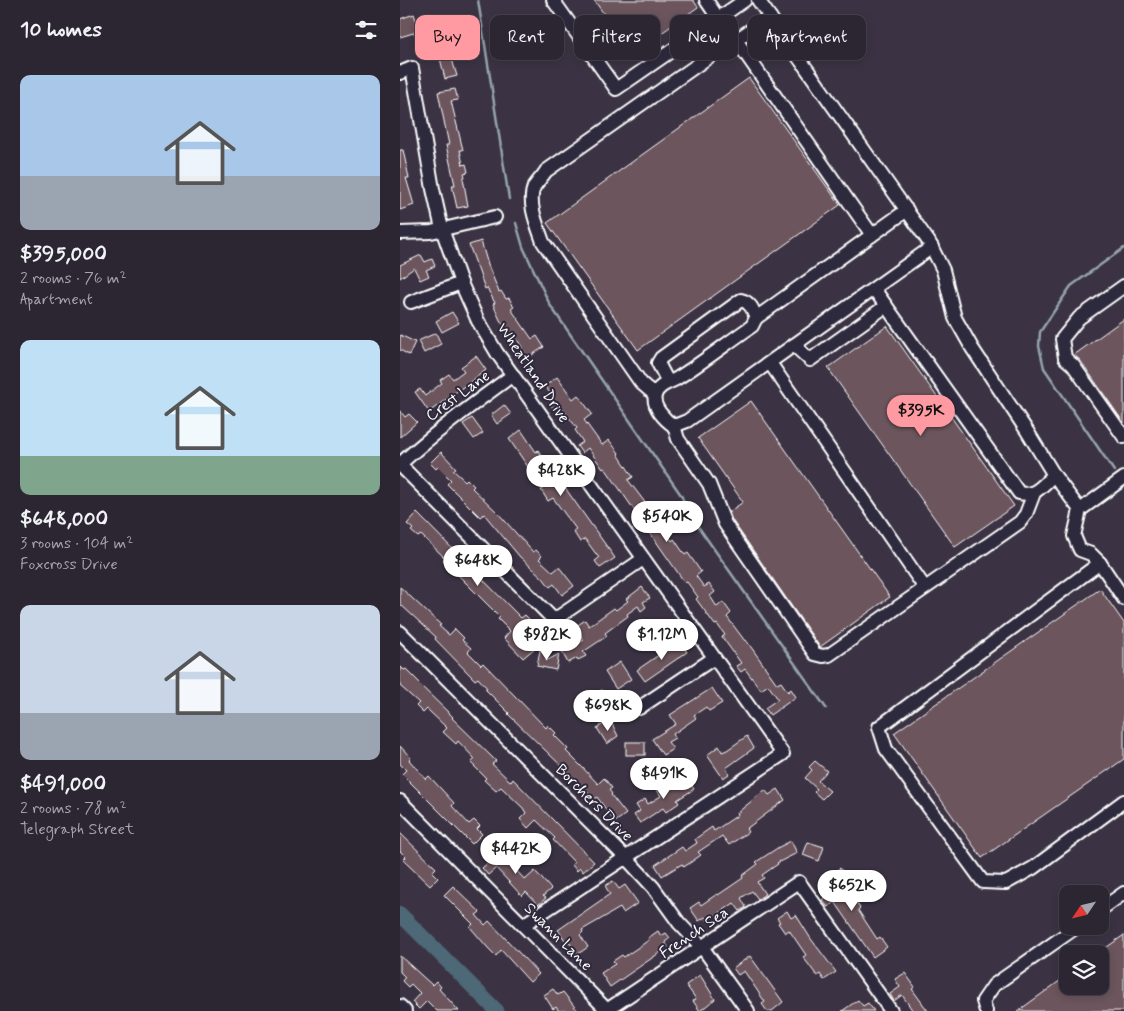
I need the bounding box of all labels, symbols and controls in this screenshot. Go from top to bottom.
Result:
chip: Buy [415,15,480,60]
chip: Rent [490,15,564,60]
chip: Filters [574,15,660,60]
chip: New [670,15,738,60]
chip: Apartment [748,15,866,60]
text: 10 homes [20,16,102,44]
icon: filters [352,16,380,44]
icon: home [155,108,245,198]
text: $395,000 [20,240,107,268]
text: 2 rooms · 76 m² [20,268,127,289]
text: Apartment [20,289,93,310]
street label: Wheatland Drive [492,319,574,427]
street label: Crest Lane [422,366,494,426]
icon: home [155,373,245,463]
pin: $395K [886,394,956,437]
text: $395K [898,400,944,421]
pin: $428K [526,454,596,497]
text: $428K [537,460,585,481]
pin: $540K [632,500,702,543]
text: $648,000 [20,505,108,533]
text: $540K [642,506,692,527]
text: 3 rooms · 104 m² [20,533,133,554]
pin: $648K [443,544,513,587]
text: $648K [454,550,502,571]
text: Foxcross Drive [20,554,118,575]
pin: $982K [512,618,582,661]
pin: $1.12M [621,618,703,661]
text: $982K [524,624,570,645]
text: $1.12M [637,624,687,645]
icon: home [155,638,245,728]
pin: $698K [573,690,643,732]
text: $698K [584,695,632,716]
pin: $491K [629,758,699,800]
street label: Borchers Drive [551,760,637,846]
text: $491K [641,763,687,784]
text: $491,000 [20,770,106,798]
text: 2 rooms · 78 m² [20,798,127,819]
text: Telegraph Street [20,819,134,840]
pin: $442K [481,832,551,875]
text: $442K [491,838,541,859]
pin: $652K [817,870,887,912]
text: $652K [829,875,875,896]
north arrow [1059,885,1109,935]
map controls [1059,885,1109,995]
street label: Swann Lane [519,898,597,976]
street label: French Sea [655,902,733,964]
button: layers [1059,945,1109,995]

